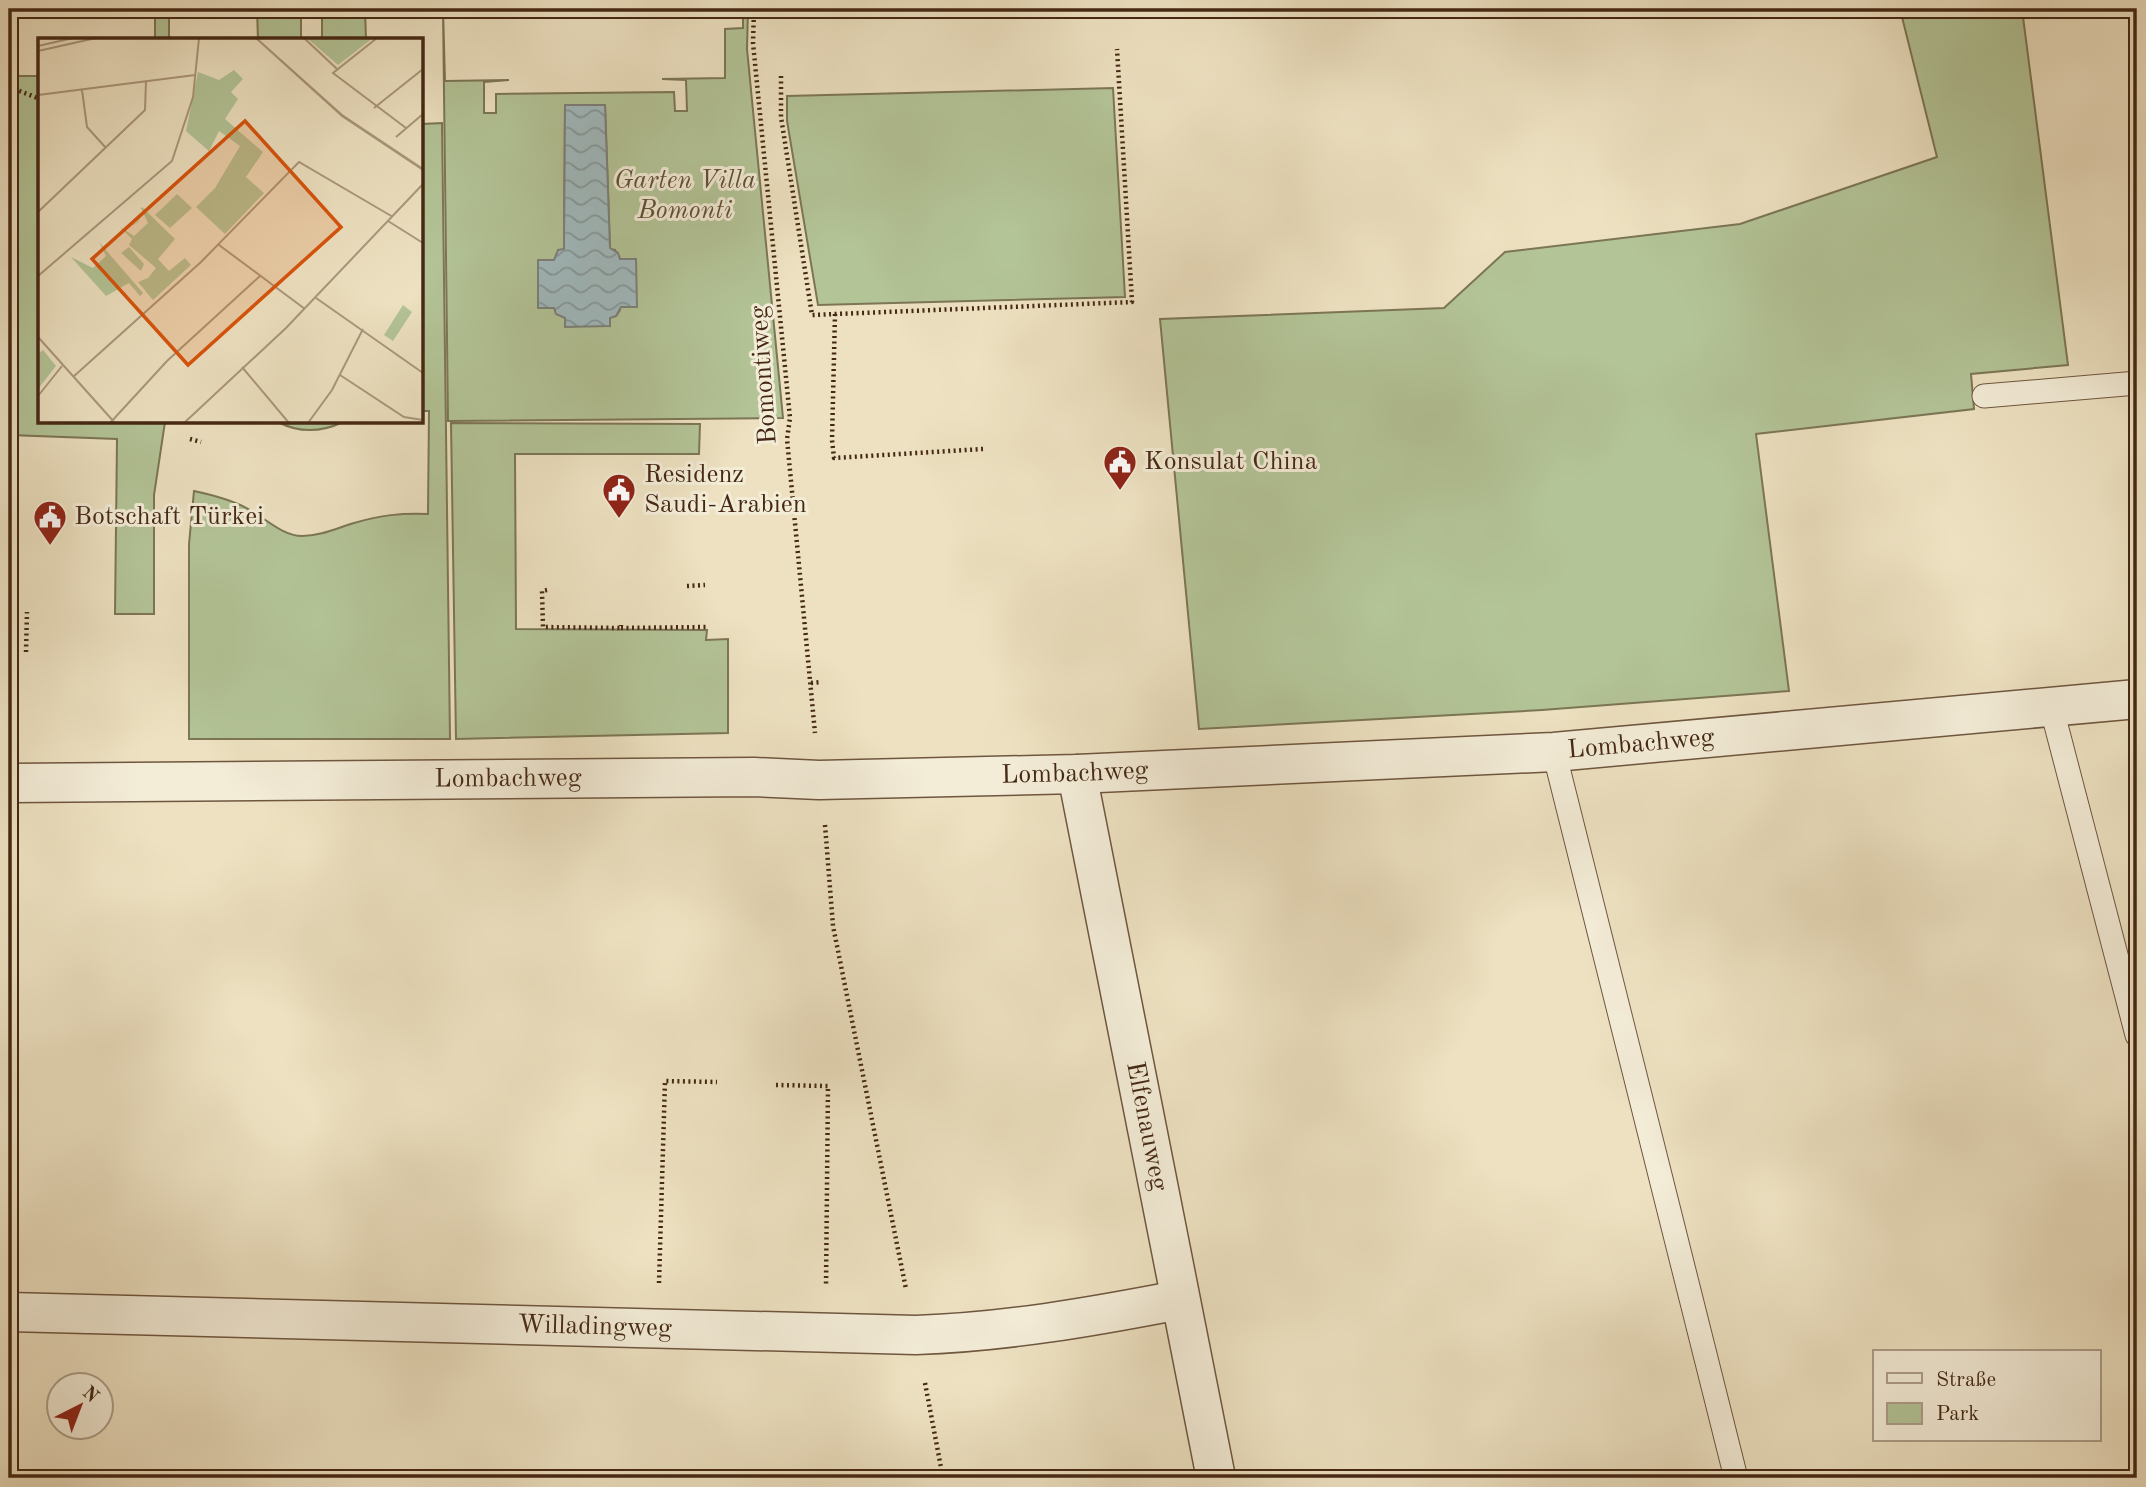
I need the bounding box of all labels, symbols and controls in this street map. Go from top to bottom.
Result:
inset map [38,38,424,424]
park label: Garten Villa Bomonti [614,168,756,224]
street label: Bomontiweg [746,305,782,445]
public building icon: Konsulat China [1101,443,1139,492]
place label: Konsulat China [1144,449,1318,475]
place label: Residenz Saudi-Arabien [644,462,807,518]
public building icon: Residenz Saudi-Arabien [600,471,638,520]
public building icon: Botschaft Türkei [31,498,69,547]
place label: Botschaft Türkei [74,504,264,530]
street label: Lombachweg [1566,724,1716,764]
street label: Lombachweg [1001,758,1149,789]
street label: Lombachweg [434,765,582,793]
street label: Elfenauweg [1121,1059,1172,1193]
street label: Willadingweg [517,1312,672,1342]
legend [1873,1350,2100,1442]
text: Straße [1936,1370,1996,1391]
north arrow [46,1372,116,1442]
text: N [78,1383,102,1407]
text: Park [1936,1404,1979,1425]

